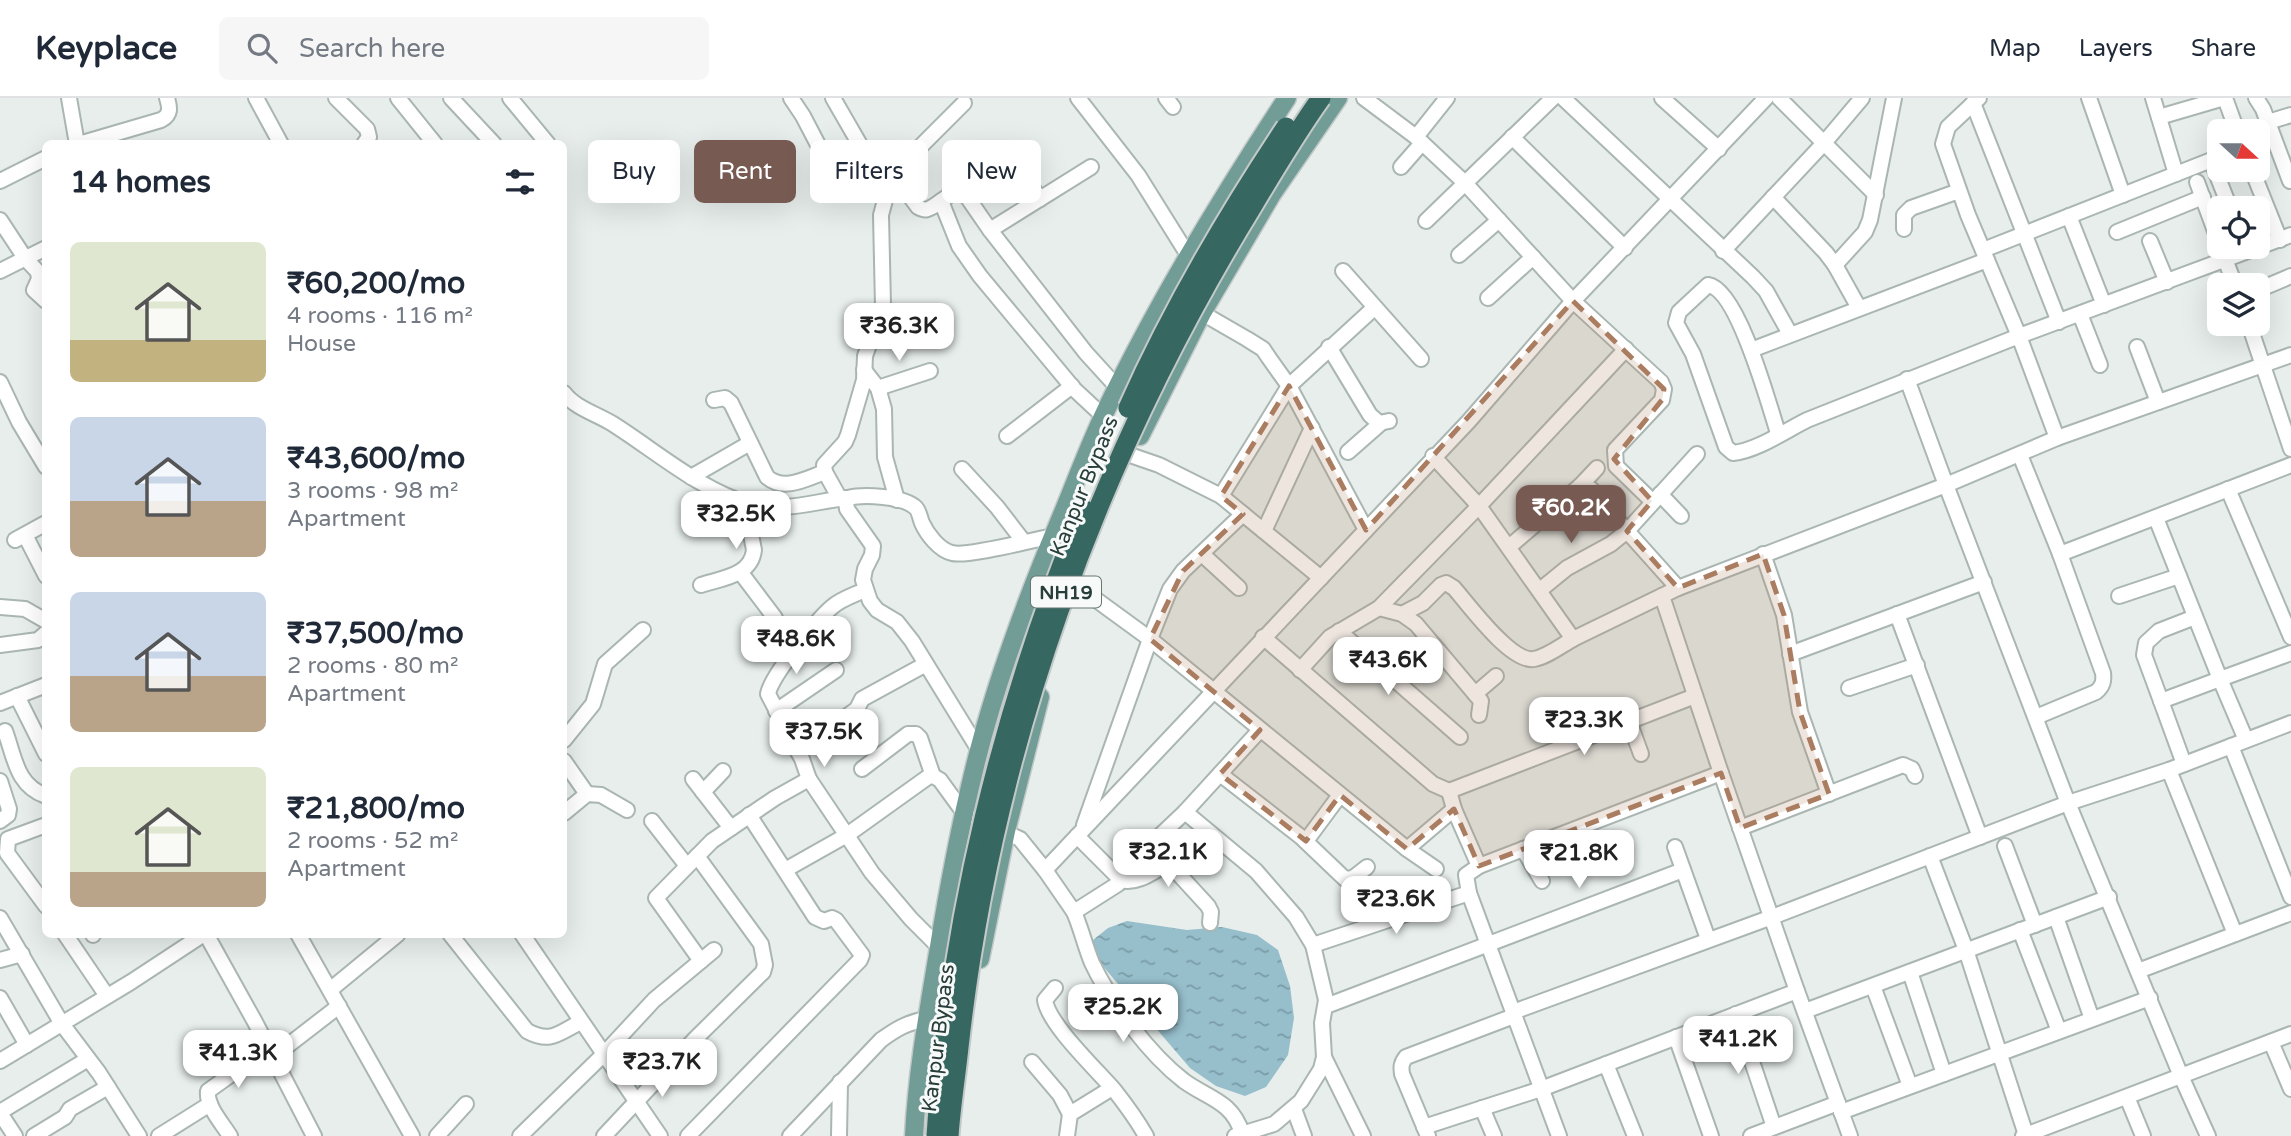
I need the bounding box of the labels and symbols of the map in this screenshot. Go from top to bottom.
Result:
north arrow [2207,119,2270,182]
pin: ₹36.3K [842,303,956,363]
street label: Kanpur Bypass [1045,412,1124,560]
pin: ₹60.2K [1514,486,1628,545]
pin: ₹32.5K [679,491,793,551]
road number: NH19 [1031,576,1101,607]
pin: ₹48.6K [739,616,853,676]
pin: ₹43.6K [1331,638,1445,697]
pin: ₹23.3K [1527,698,1641,757]
pin: ₹37.5K [767,710,881,769]
pin: ₹32.1K [1111,830,1225,889]
pin: ₹21.8K [1522,830,1636,890]
pin: ₹23.6K [1339,876,1453,936]
street label: Kanpur Bypass [917,963,960,1114]
pin: ₹25.2K [1066,984,1180,1044]
pin: ₹41.2K [1681,1016,1795,1076]
pin: ₹41.3K [181,1030,295,1090]
pin: ₹23.7K [605,1040,719,1099]

